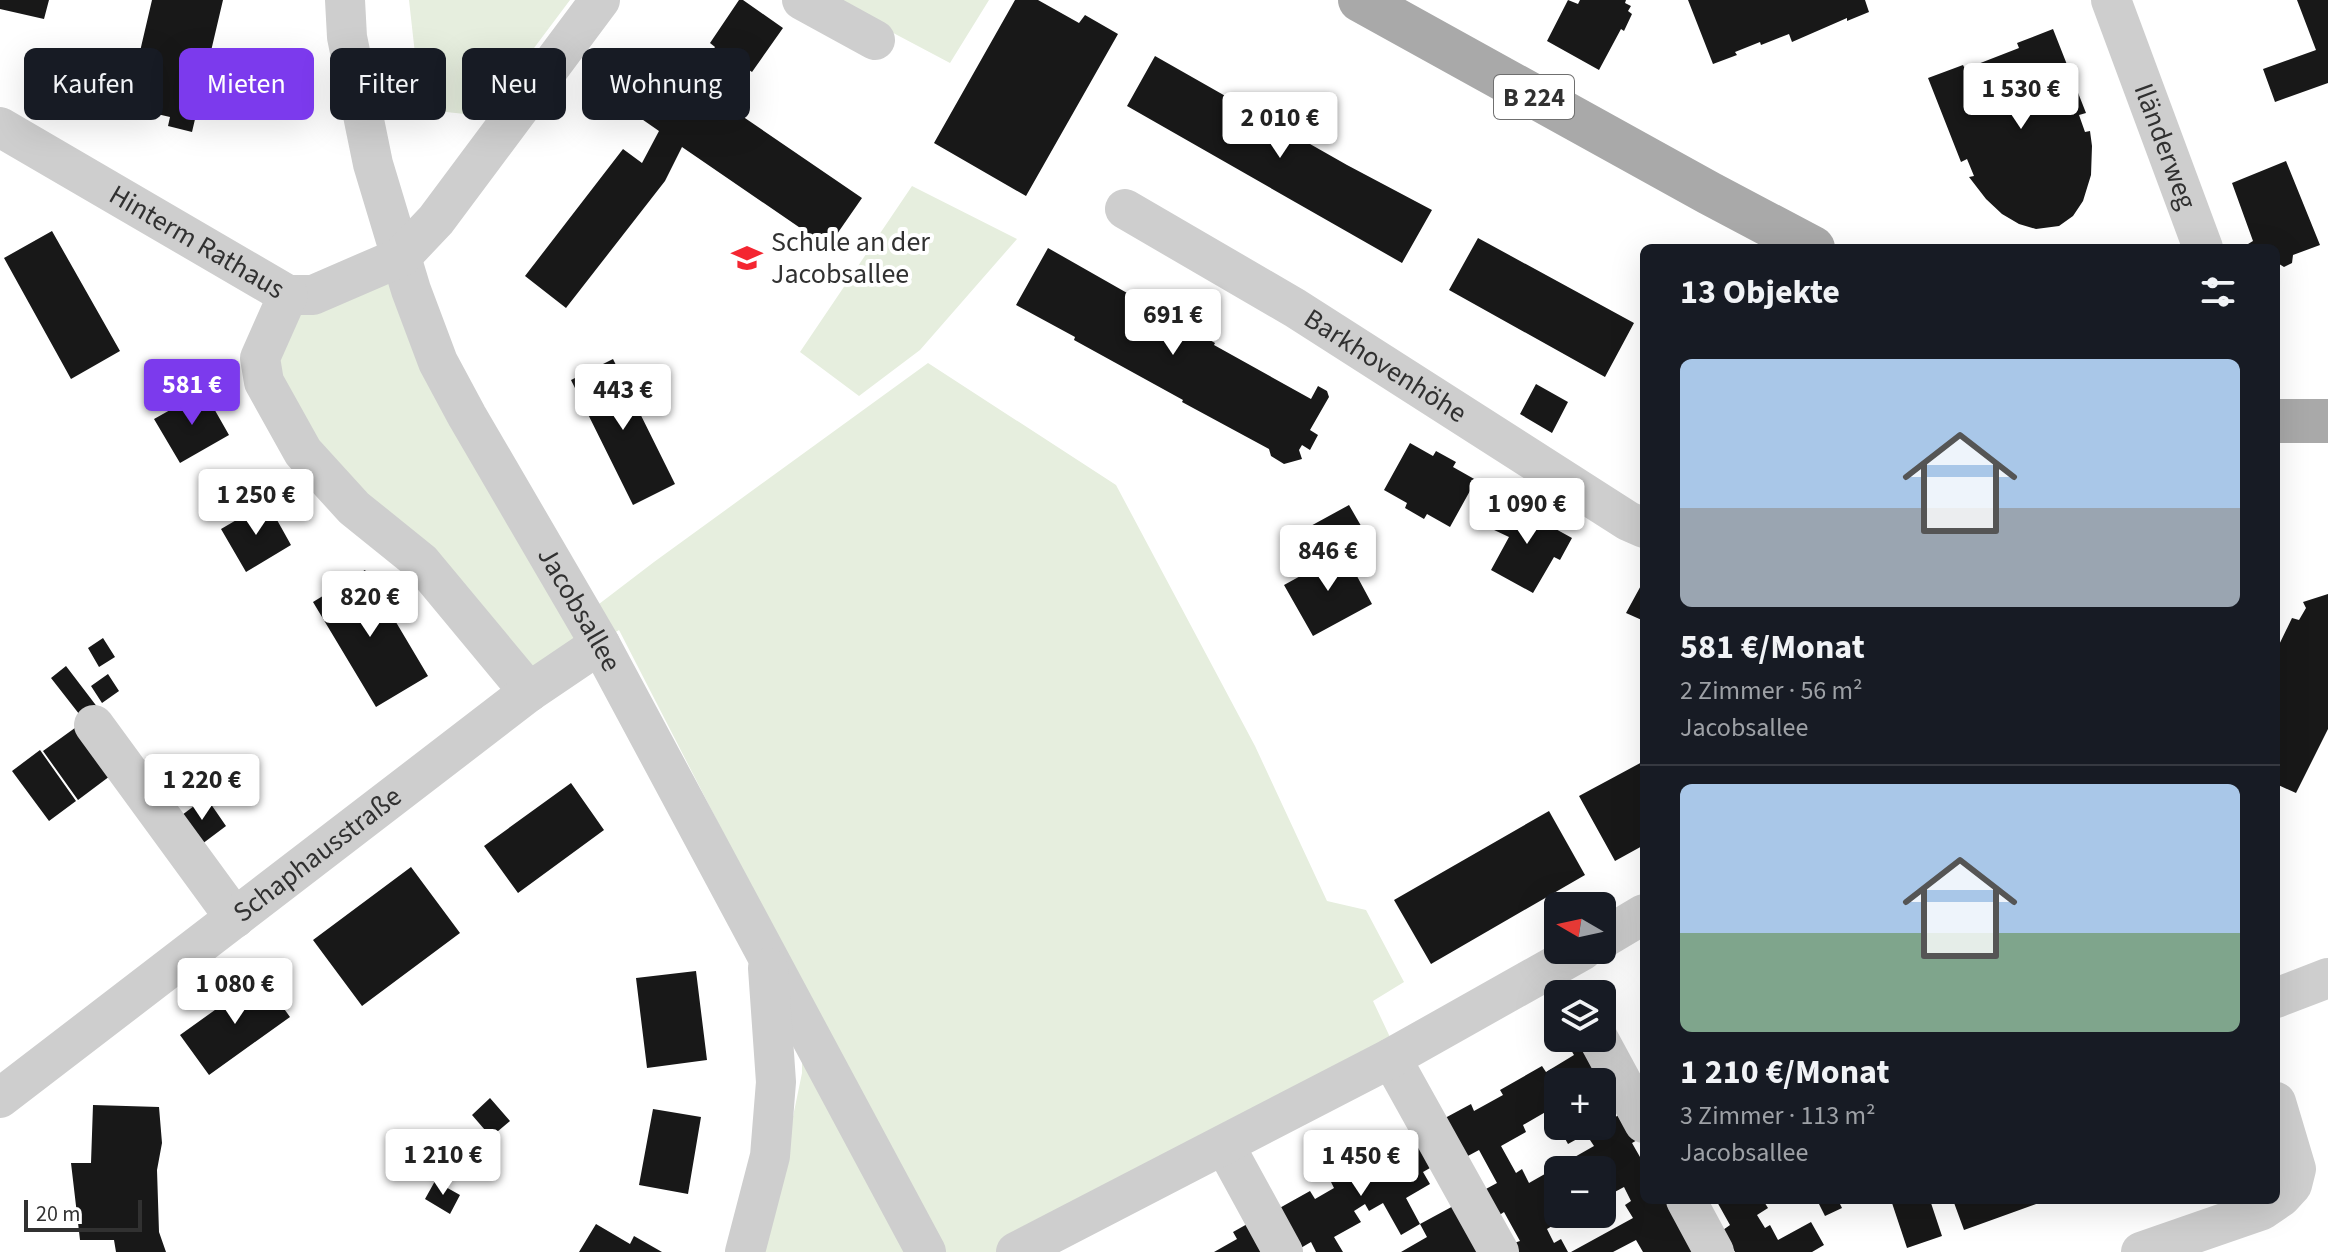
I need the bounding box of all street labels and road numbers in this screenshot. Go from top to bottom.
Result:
road number: B 224 [1494,75,1574,119]
street label: Iländerweg [2124,78,2207,215]
street label: Hinterm Rathaus [102,175,292,309]
street label: Barkhovenhöhe [1296,299,1475,433]
street label: Jacobsallee [528,539,631,679]
street label: Schaphausstraße [225,777,410,932]

